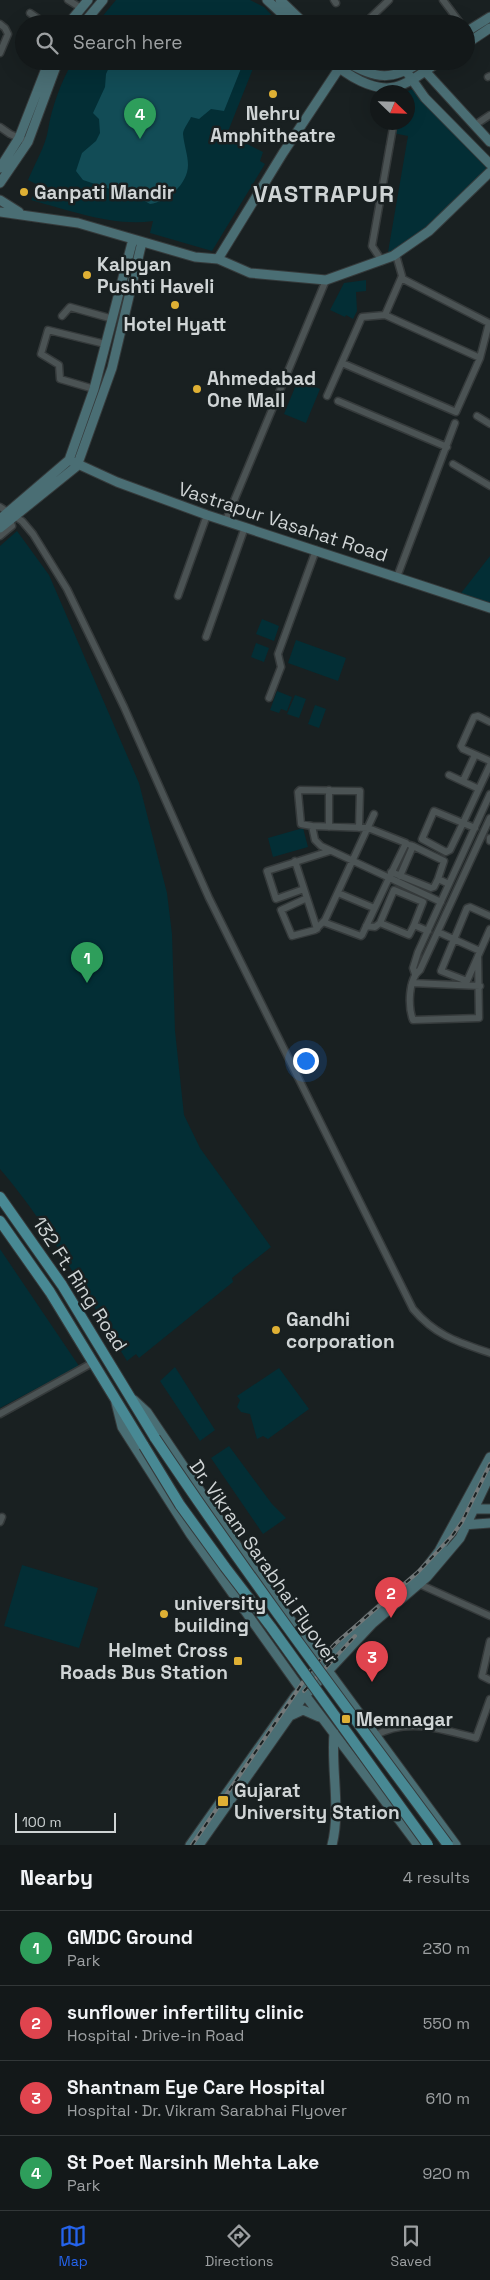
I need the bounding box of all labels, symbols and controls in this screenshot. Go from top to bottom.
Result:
search box [15,15,475,70]
icon: search [33,29,61,57]
text: Search here [73,30,183,55]
north arrow [370,85,415,130]
marker: Nehru Amphitheatre [267,88,279,100]
pin: 4 [124,98,156,139]
place label: Nehru Amphitheatre [210,101,336,148]
district label: VASTRAPUR [253,178,395,209]
place label: Ganpati Mandir [34,180,174,205]
marker: Ganpati Mandir [18,186,30,198]
place label: Kalpyan Pushti Haveli [97,252,214,299]
marker: Kalpyan Pushti Haveli [81,269,93,281]
marker: Hotel Hyatt [169,299,181,311]
place label: Hotel Hyatt [124,312,227,337]
place label: Ahmedabad One Mall [207,366,316,413]
marker: Ahmedabad One Mall [191,383,203,395]
street label: Vastrapur Vasahat Road [175,476,391,568]
pin: 1 [71,942,103,983]
your location [293,1048,319,1074]
street label: 132 Ft. Ring Road [27,1212,133,1356]
place label: Gandhi corporation [286,1307,395,1354]
marker: Gandhi corporation [270,1324,282,1336]
street label: Dr. Vikram Sarabhai Flyover [184,1455,344,1669]
pin: 2 [375,1577,407,1618]
place label: university building [174,1591,266,1638]
marker: university building [158,1608,170,1620]
place label: Helmet Cross Roads Bus Station [60,1638,228,1685]
pin: 3 [356,1641,388,1682]
marker: Helmet Cross Roads Bus Station [232,1655,244,1667]
place label: Memnagar [356,1707,453,1732]
marker: Memnagar [340,1713,352,1725]
place label: Gujarat University Station [234,1778,400,1825]
marker: Gujarat University Station [216,1794,230,1808]
scale bar [15,1810,116,1833]
text: 100 m [22,1813,61,1831]
text: Nearby [20,1864,93,1891]
text: 4 results [403,1867,470,1888]
text: GMDC Ground [67,1925,193,1950]
text: 1 [32,1938,40,1959]
text: 230 m [423,1938,470,1959]
text: Park [67,1950,100,1971]
text: sunflower infertility clinic [67,2000,304,2025]
text: 2 [31,2013,41,2034]
text: 550 m [423,2013,470,2034]
text: Hospital · Drive-in Road [67,2025,244,2046]
text: Shantnam Eye Care Hospital [67,2075,325,2100]
text: 3 [31,2088,41,2109]
text: 610 m [425,2088,470,2109]
text: Hospital · Dr. Vikram Sarabhai Flyover [67,2100,347,2121]
text: St Poet Narsinh Mehta Lake [67,2150,319,2175]
text: 4 [31,2163,41,2184]
text: 920 m [422,2163,470,2184]
text: Park [67,2175,100,2196]
tab: Map [59,2222,88,2270]
tab: Directions [205,2222,273,2270]
tab: Saved [391,2222,431,2270]

